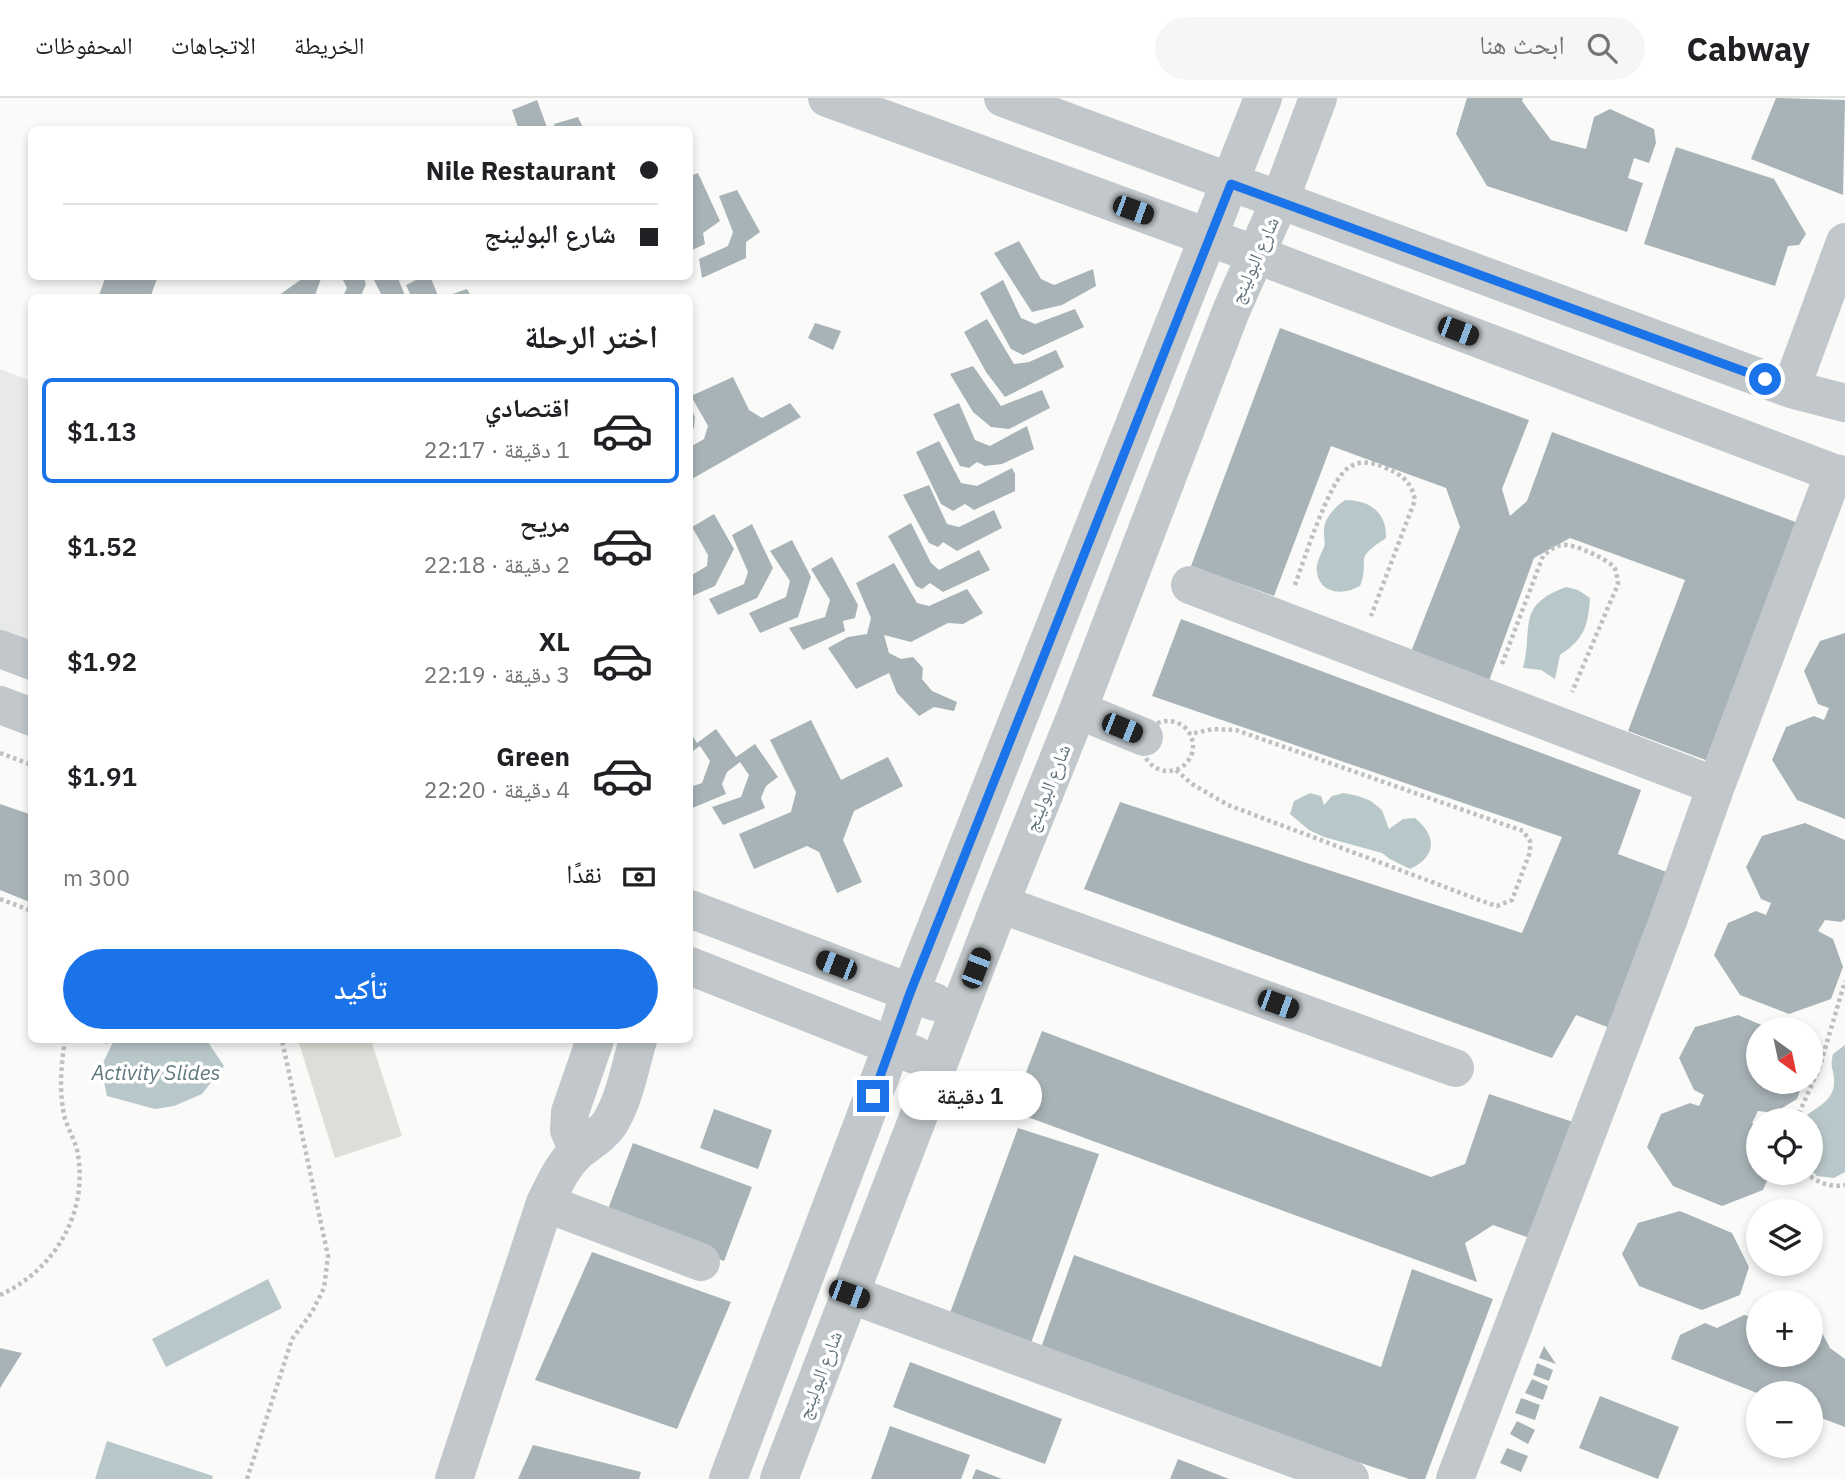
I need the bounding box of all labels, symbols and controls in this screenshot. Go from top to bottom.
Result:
search box [1155,17,1645,80]
text: ابحث هنا [1479,27,1565,61]
text: Cabway [1687,27,1810,70]
text: المحفوظات [35,29,133,61]
text: الاتجاهات [171,29,256,61]
text: الخريطة [294,29,365,61]
icon: search [1583,29,1621,67]
text: Nile Restaurant [426,153,616,187]
car [1110,193,1157,227]
street label: شارع البولينج [1224,213,1285,308]
text: شارع البولينج [484,216,616,250]
car [1435,314,1482,348]
text: اختر الرحلة [524,315,658,357]
route start [1749,363,1781,395]
text: اقتصادي [485,390,570,424]
icon: car [591,399,654,462]
text: $1.13 [67,414,137,448]
text: 1 دقيقة · 22:17 [424,434,570,464]
text: مريح [520,505,570,539]
icon: car [591,514,654,577]
text: $1.52 [67,529,137,563]
text: 2 دقيقة · 22:18 [424,549,570,579]
text: XL [539,624,570,658]
icon: car [591,629,654,692]
text: $1.92 [67,644,137,678]
text: 3 دقيقة · 22:19 [424,659,570,689]
car [1099,710,1146,746]
text: Green [496,739,570,773]
street label: شارع البولينج [1019,741,1076,836]
icon: car [591,744,654,807]
text: $1.91 [67,759,137,793]
text: 4 دقيقة · 22:20 [424,774,570,804]
text: نقدًا [566,856,602,890]
icon: cash [620,858,658,896]
text: 300 m [63,862,130,892]
car [959,945,994,991]
car [813,948,860,982]
button: تأكيد [63,949,658,1029]
car [1255,987,1302,1021]
north arrow [1746,1017,1824,1094]
map controls [1746,1017,1823,1458]
water label: Activity Slides [91,1058,221,1086]
callout: 1 دقيقة [898,1072,1041,1121]
route end [857,1080,889,1112]
text: 1 دقيقة [936,1080,1004,1110]
button: locate [1746,1108,1823,1185]
button: layers [1746,1199,1823,1276]
car [826,1277,873,1311]
button: + [1746,1290,1823,1367]
street label: شارع البولينج [791,1327,848,1423]
button: − [1746,1381,1823,1458]

